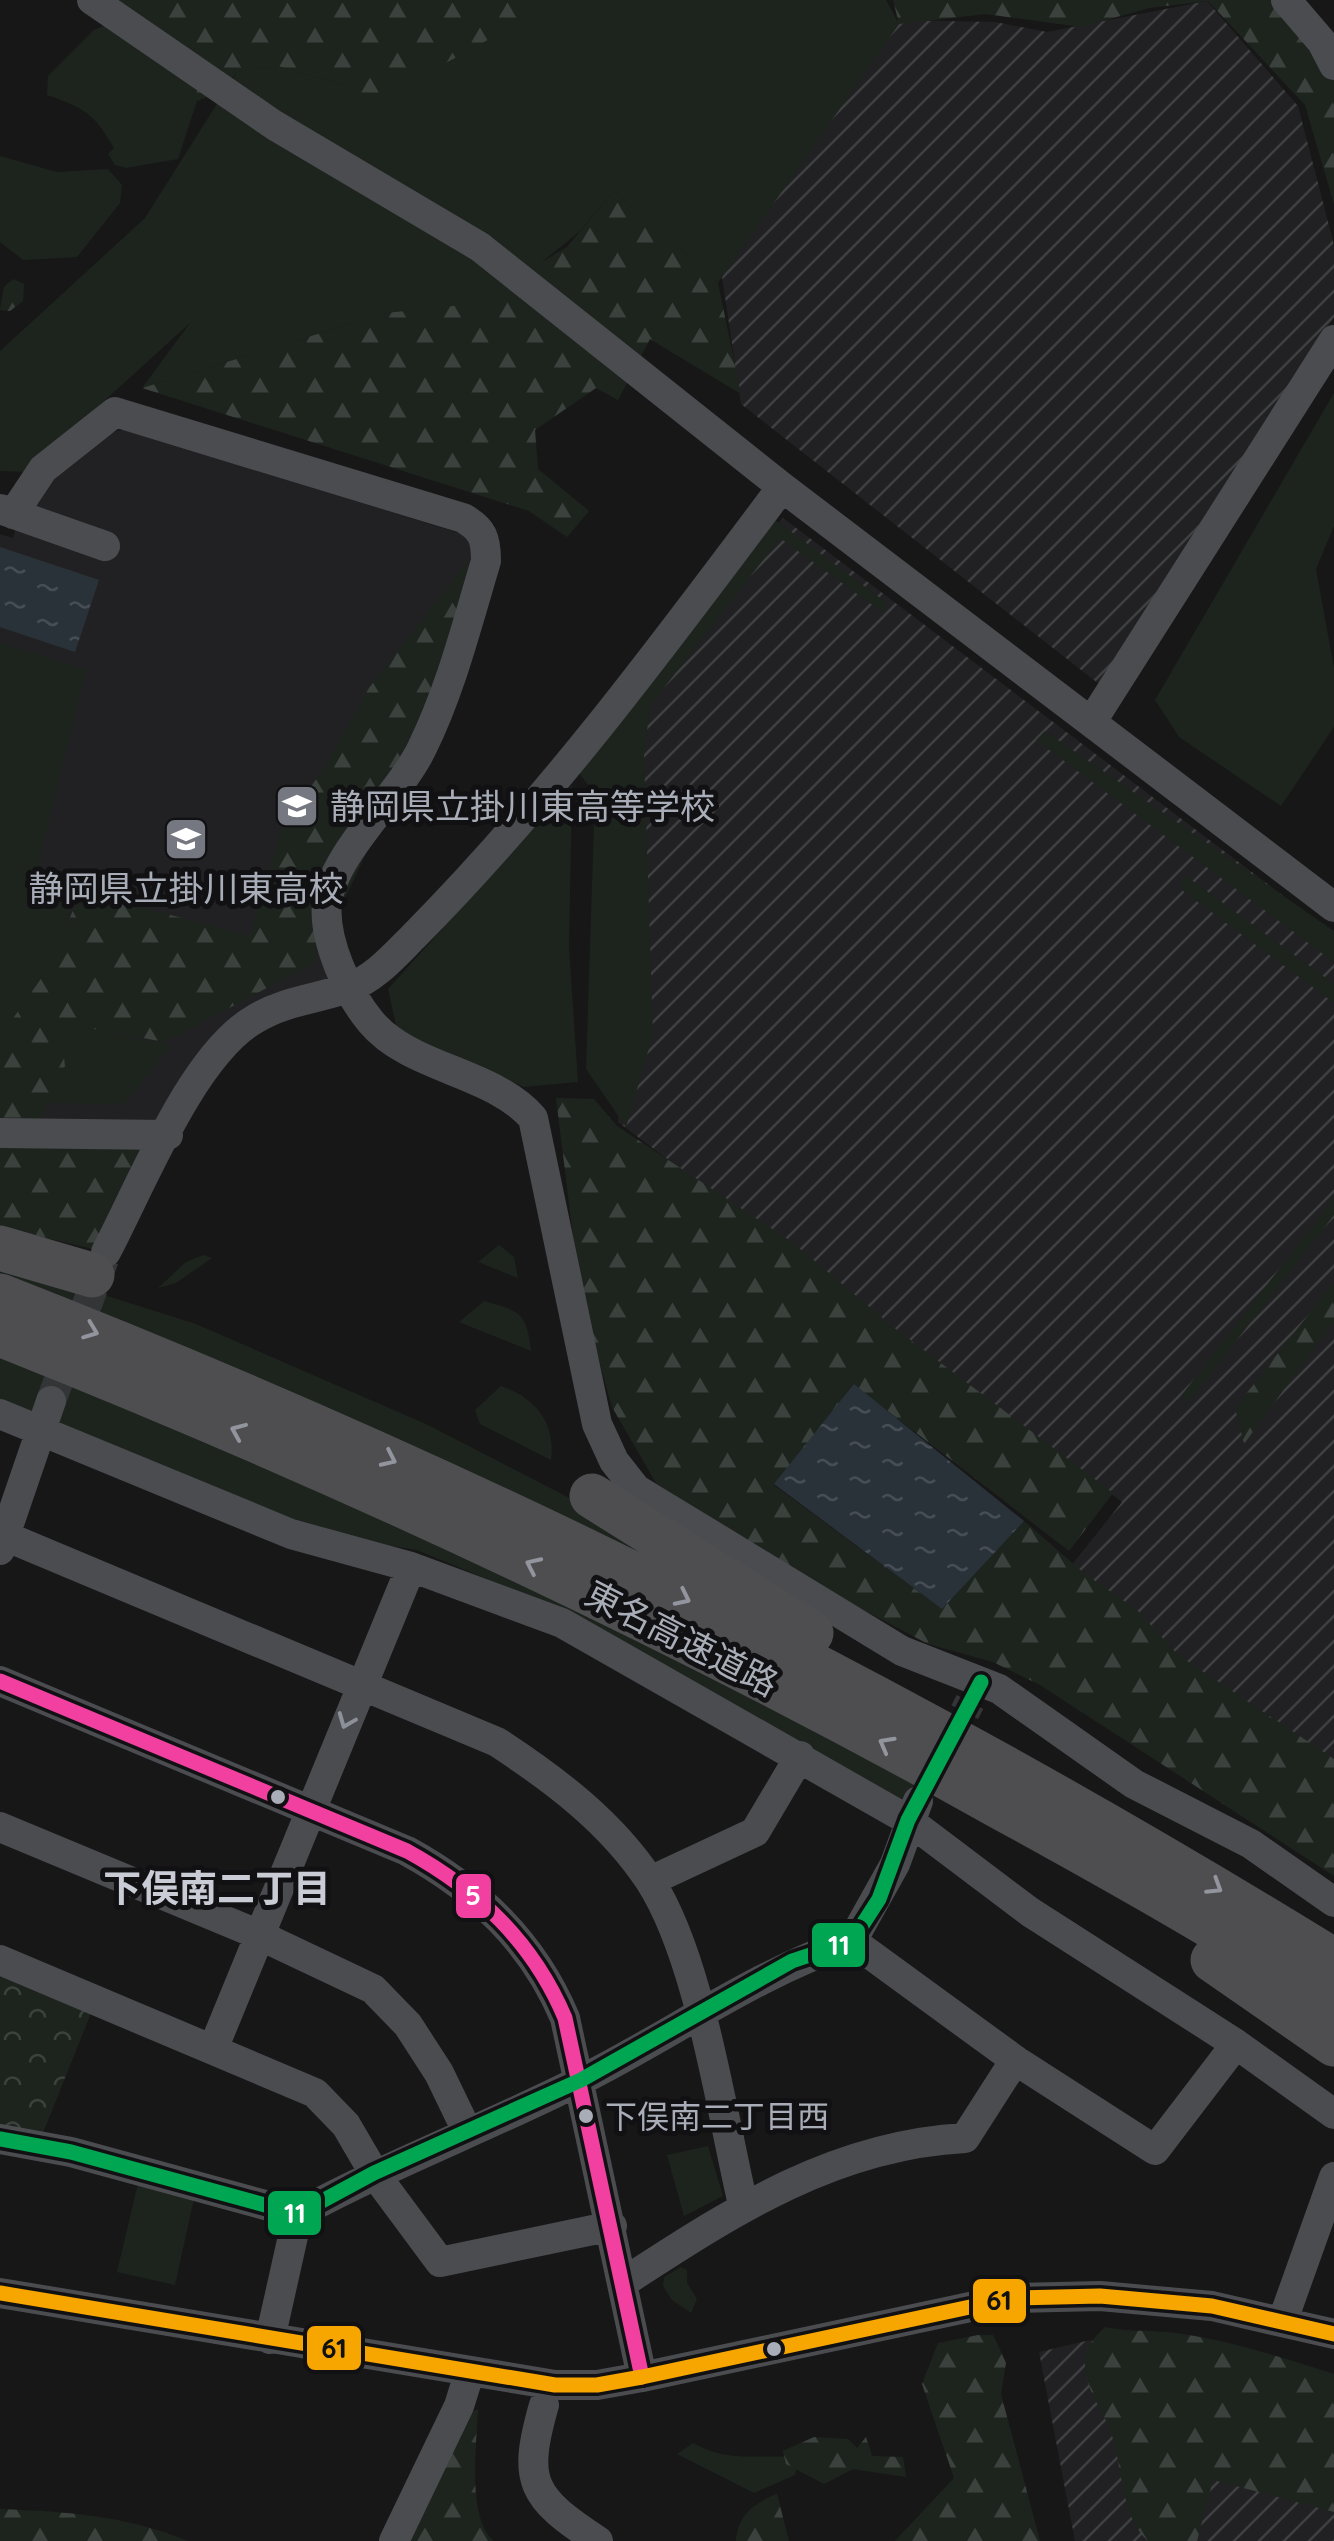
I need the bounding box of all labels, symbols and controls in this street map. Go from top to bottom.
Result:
school or university icon: 静岡県立掛川東高等学校 [274,783,320,829]
place label: 静岡県立掛川東高等学校 [330,784,715,828]
school or university icon: 静岡県立掛川東高校 [163,816,209,862]
place label: 静岡県立掛川東高校 [28,866,344,910]
one-way arrow [81,1320,98,1340]
one-way arrow [230,1422,247,1442]
one-way arrow [379,1447,397,1467]
one-way arrow [526,1557,544,1577]
street label: 東名高速道路 [578,1571,786,1705]
one-way arrow [673,1585,691,1605]
one-way arrow [337,1711,357,1729]
one-way arrow [878,1736,896,1756]
unlabelled marker [268,1787,288,1807]
district label: 下俣南二丁目 [103,1864,331,1912]
line badge: 5 [454,1872,493,1920]
one-way arrow [1204,1875,1222,1894]
text: 5 [465,1877,481,1912]
line badge: 11 [810,1921,867,1969]
text: 11 [828,1927,850,1962]
place label: 下俣南二丁目西 [605,2096,829,2136]
marker: 下俣南二丁目西 [576,2106,596,2126]
line badge: 11 [266,2189,323,2237]
text: 11 [284,2195,306,2230]
line badge: 61 [971,2277,1028,2325]
text: 61 [986,2282,1012,2317]
line badge: 61 [305,2324,363,2372]
text: 61 [321,2330,347,2365]
unlabelled marker [764,2339,784,2359]

